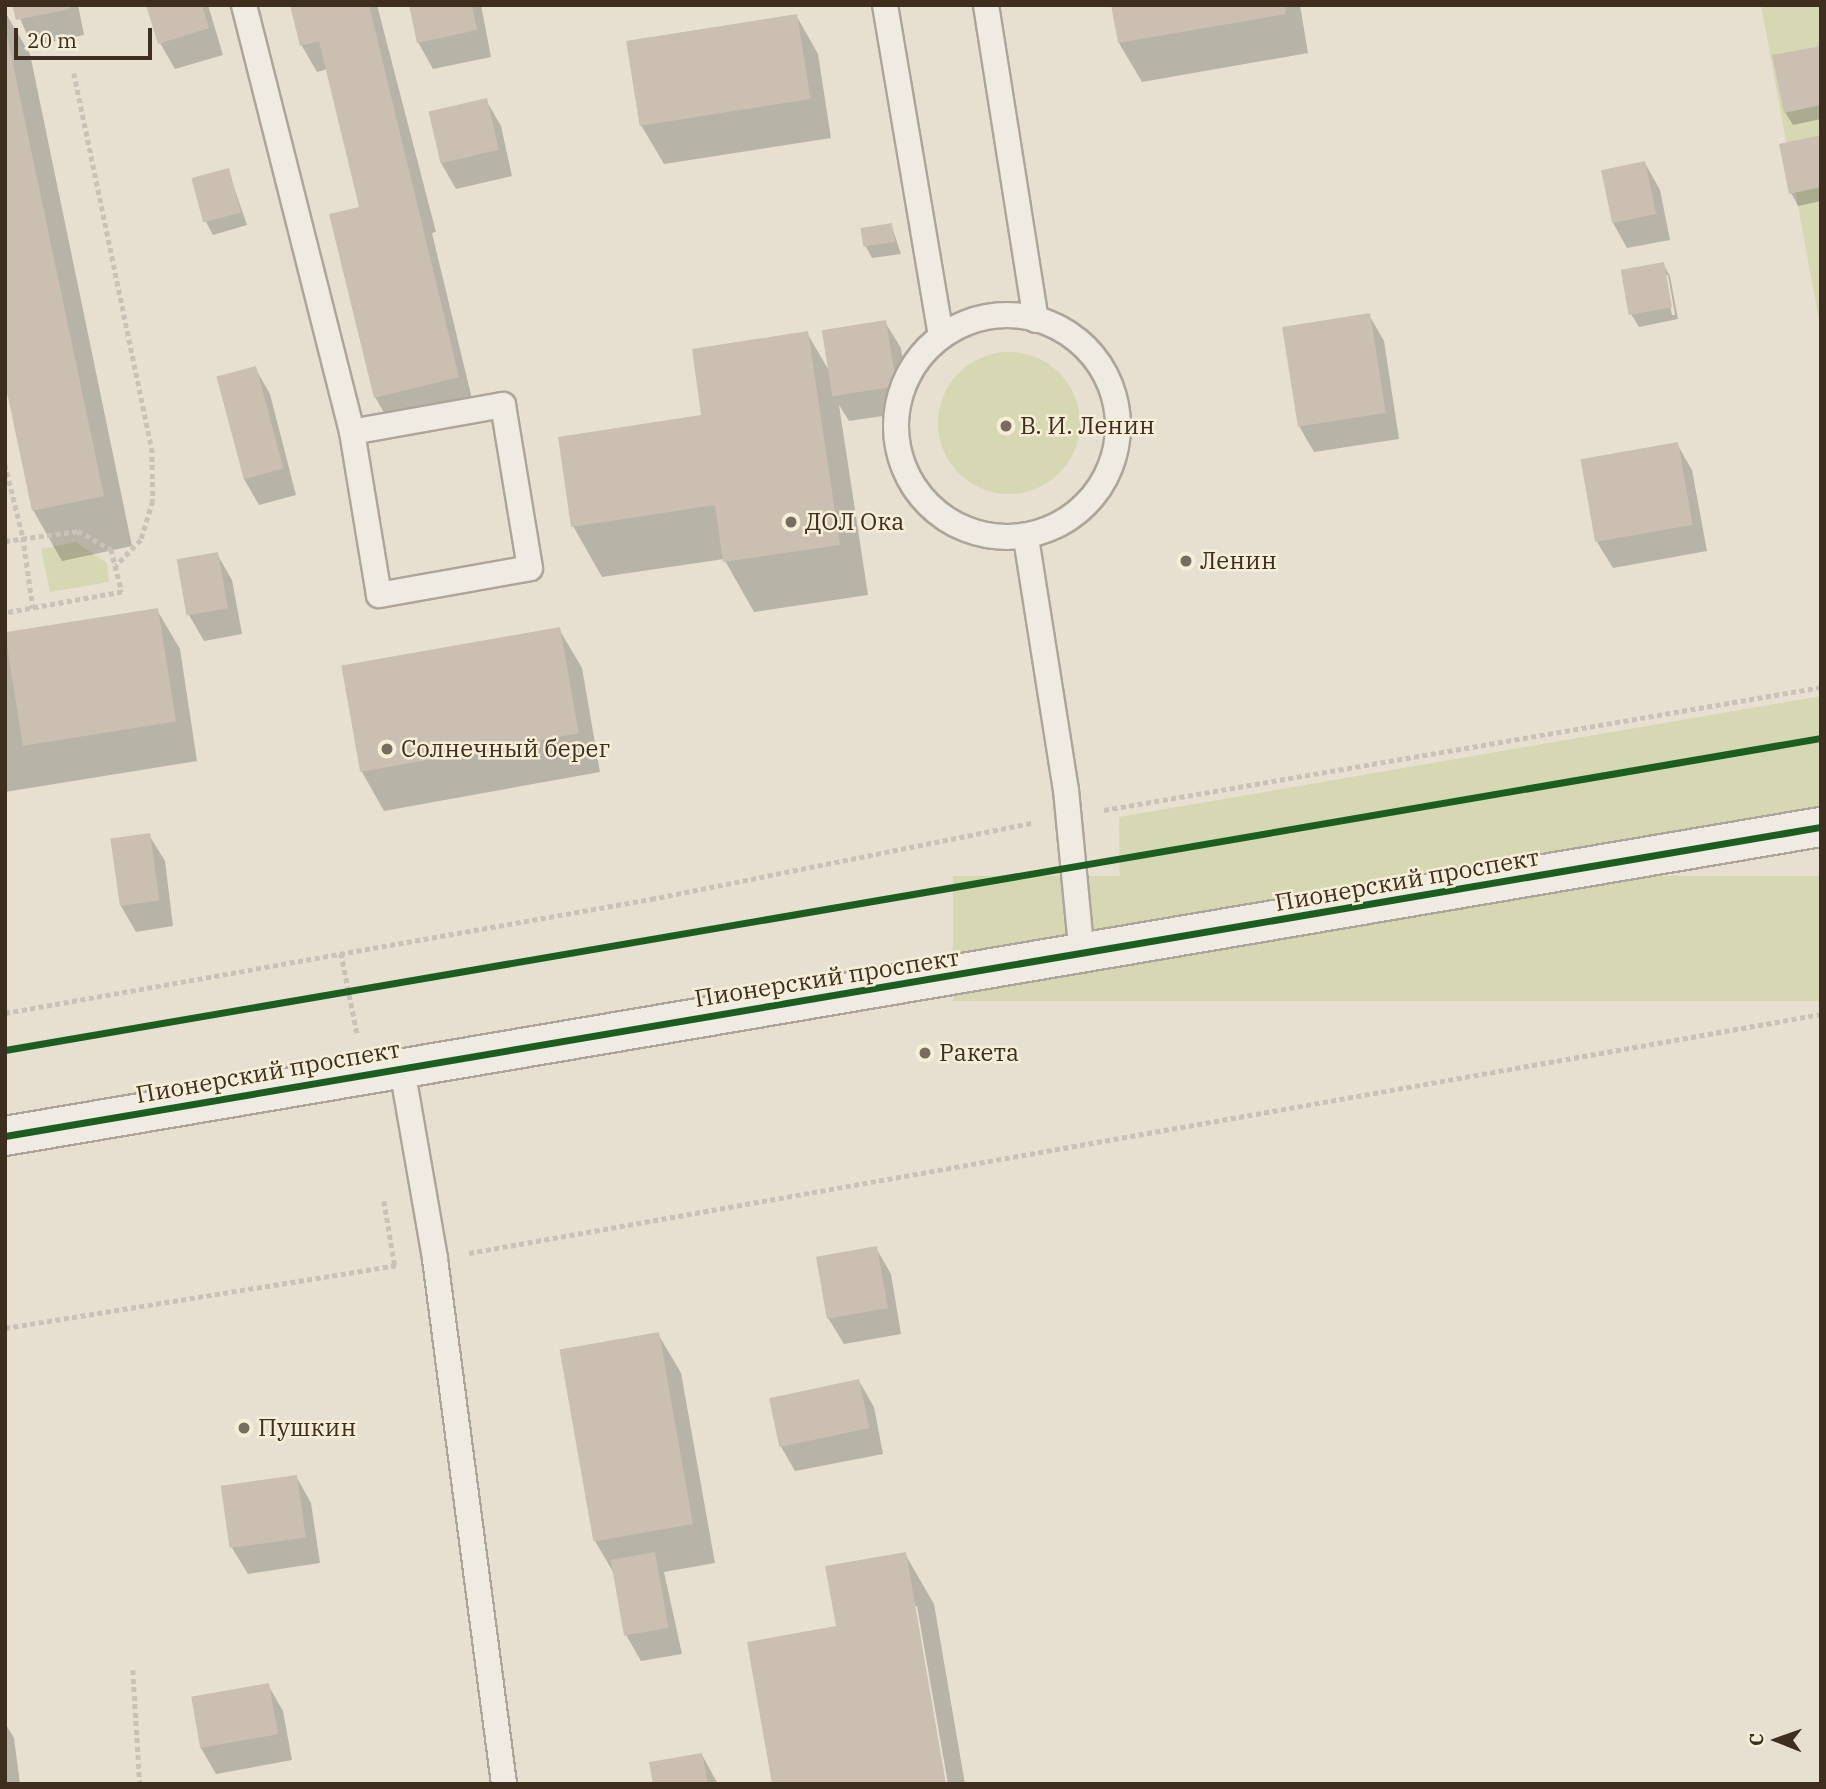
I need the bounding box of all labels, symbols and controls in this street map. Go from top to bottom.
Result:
scale bar [18,14,156,58]
text: 20 m [27,26,77,54]
place label: В. И. Ленин [1020,412,1155,440]
marker: В. И. Ленин [998,418,1014,434]
place label: ДОЛ Ока [805,508,904,536]
marker: ДОЛ Ока [783,514,799,530]
place label: Ленин [1200,547,1277,575]
marker: Ленин [1178,553,1194,569]
place label: Солнечный берег [401,735,610,763]
marker: Солнечный берег [379,741,395,757]
street label: Пионерский проспект [1273,843,1541,917]
street label: Пионерский проспект [693,943,961,1013]
street label: Пионерский проспект [134,1035,402,1109]
place label: Ракета [939,1039,1019,1067]
marker: Ракета [917,1045,933,1061]
place label: Пушкин [258,1414,356,1442]
marker: Пушкин [236,1420,252,1436]
north arrow [1742,1705,1812,1775]
text: С [1744,1733,1768,1746]

